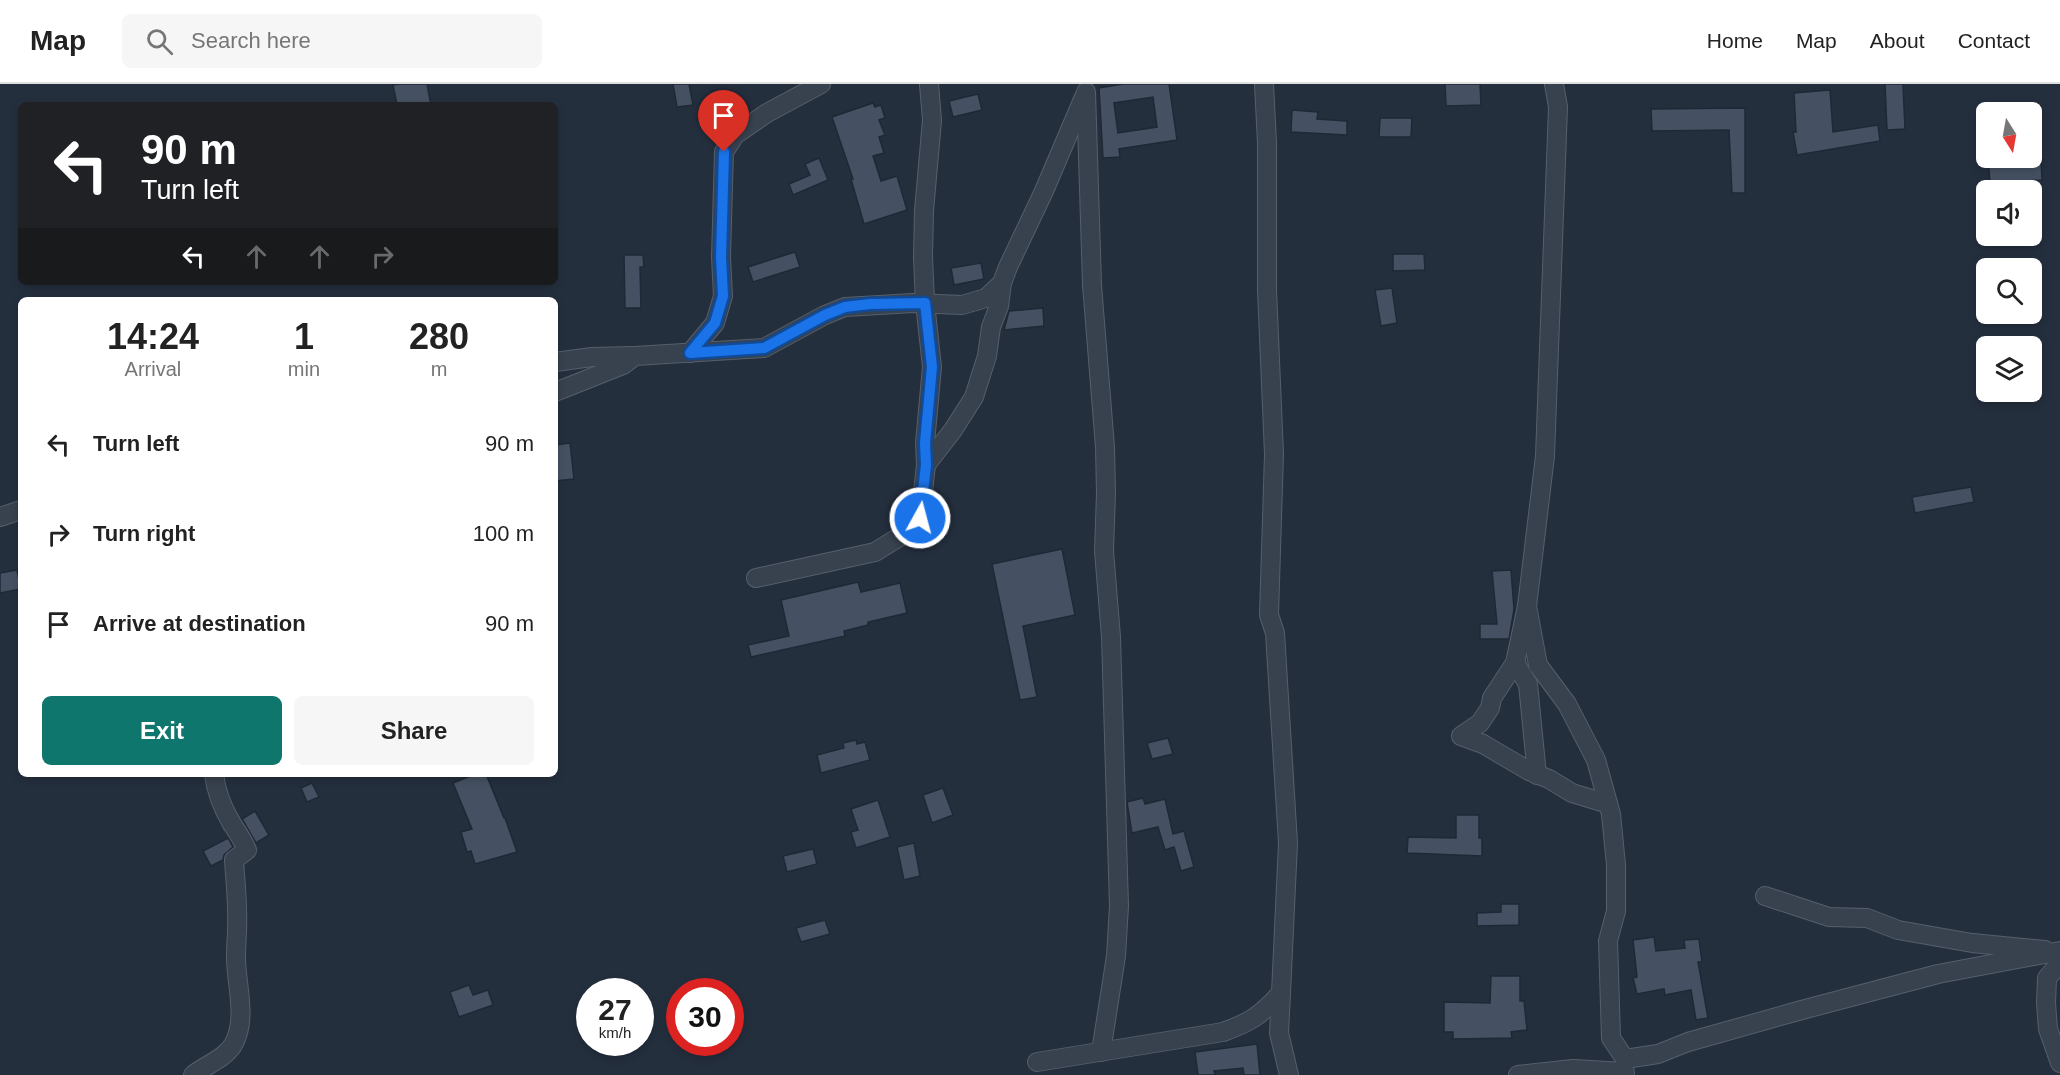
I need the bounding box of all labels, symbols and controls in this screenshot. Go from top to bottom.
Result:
search box [122,14,542,68]
text: Map [30,25,86,56]
icon: search [143,25,176,58]
text: Search here [191,28,311,53]
text: Home [1707,29,1763,52]
text: Map [1796,29,1837,52]
text: About [1870,29,1925,52]
text: Contact [1958,29,2030,52]
pin [698,90,749,152]
icon: arrive [707,99,740,132]
north arrow [1976,102,2042,168]
map controls [1976,102,2042,402]
icon: left [42,126,120,204]
text: 90 m [141,126,237,173]
text: Turn left [141,175,239,205]
button: sound [1976,180,2042,246]
icon: left [177,240,210,273]
icon: ahead [240,240,273,273]
icon: ahead [303,240,336,273]
icon: right [366,240,399,273]
button: search [1976,258,2042,324]
text: 14:24 [107,316,199,357]
text: 1 [294,316,314,357]
text: 280 [409,316,469,357]
button: layers [1976,336,2042,402]
text: Arrival [125,358,181,380]
text: min [288,358,320,380]
text: m [431,358,447,380]
icon: left [42,428,75,461]
text: Turn left [93,431,179,456]
text: 90 m [485,431,534,456]
position arrow [888,486,952,550]
icon: right [42,518,75,551]
text: Turn right [93,521,195,546]
text: 100 m [473,521,534,546]
icon: arrive [42,608,75,641]
text: Arrive at destination [93,611,306,636]
text: 90 m [485,611,534,636]
button: Exit [42,696,282,765]
button: Share [294,696,534,765]
speed limit sign: 30 [666,978,744,1056]
text: 27 [598,993,632,1026]
text: km/h [599,1024,631,1041]

